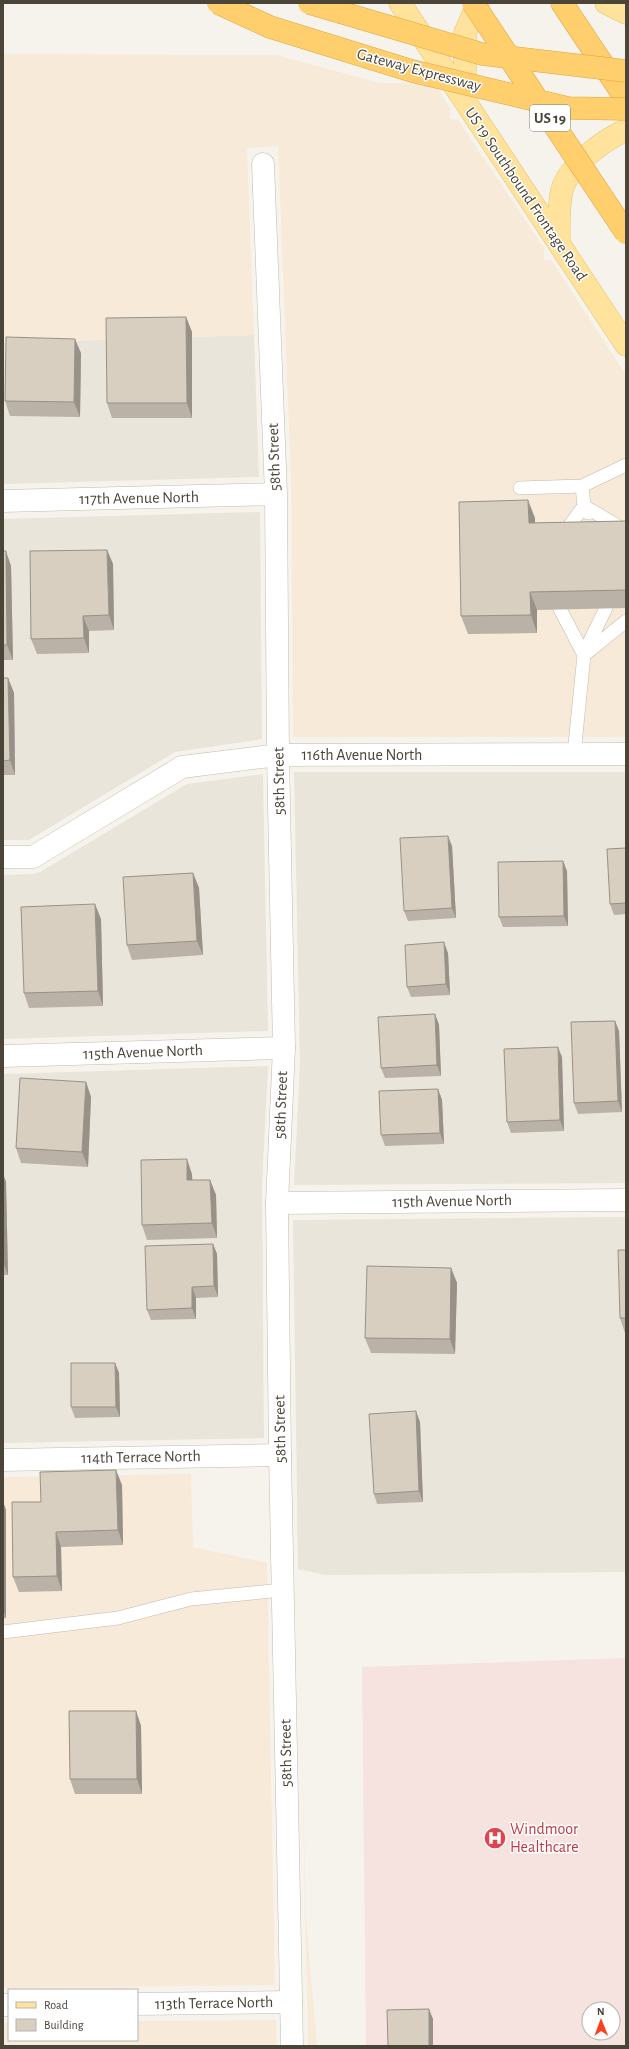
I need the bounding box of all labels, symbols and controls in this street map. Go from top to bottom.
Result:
street label: Gateway Expressway [355,46,483,95]
street label: US 19 Southbound Frontage Road [462,104,590,284]
road number: US 19 [530,105,570,131]
street label: 58th Street [265,423,283,491]
street label: 117th Avenue North [79,489,199,507]
street label: 58th Street [270,747,288,815]
street label: 116th Avenue North [302,747,422,763]
street label: 115th Avenue North [83,1042,203,1062]
street label: 58th Street [272,1071,290,1139]
street label: 115th Avenue North [392,1192,512,1210]
street label: 58th Street [271,1395,289,1463]
street label: 114th Terrace North [81,1448,201,1466]
street label: 58th Street [277,1719,295,1787]
place label: Windmoor Healthcare [510,1821,579,1855]
hospital icon: Windmoor Healthcare [482,1825,508,1851]
legend [8,1989,138,2041]
street label: 113th Terrace North [155,1994,273,2012]
text: Road [44,1999,68,2011]
north arrow [581,2001,621,2041]
text: N [597,2006,605,2017]
text: Building [44,2019,84,2031]

